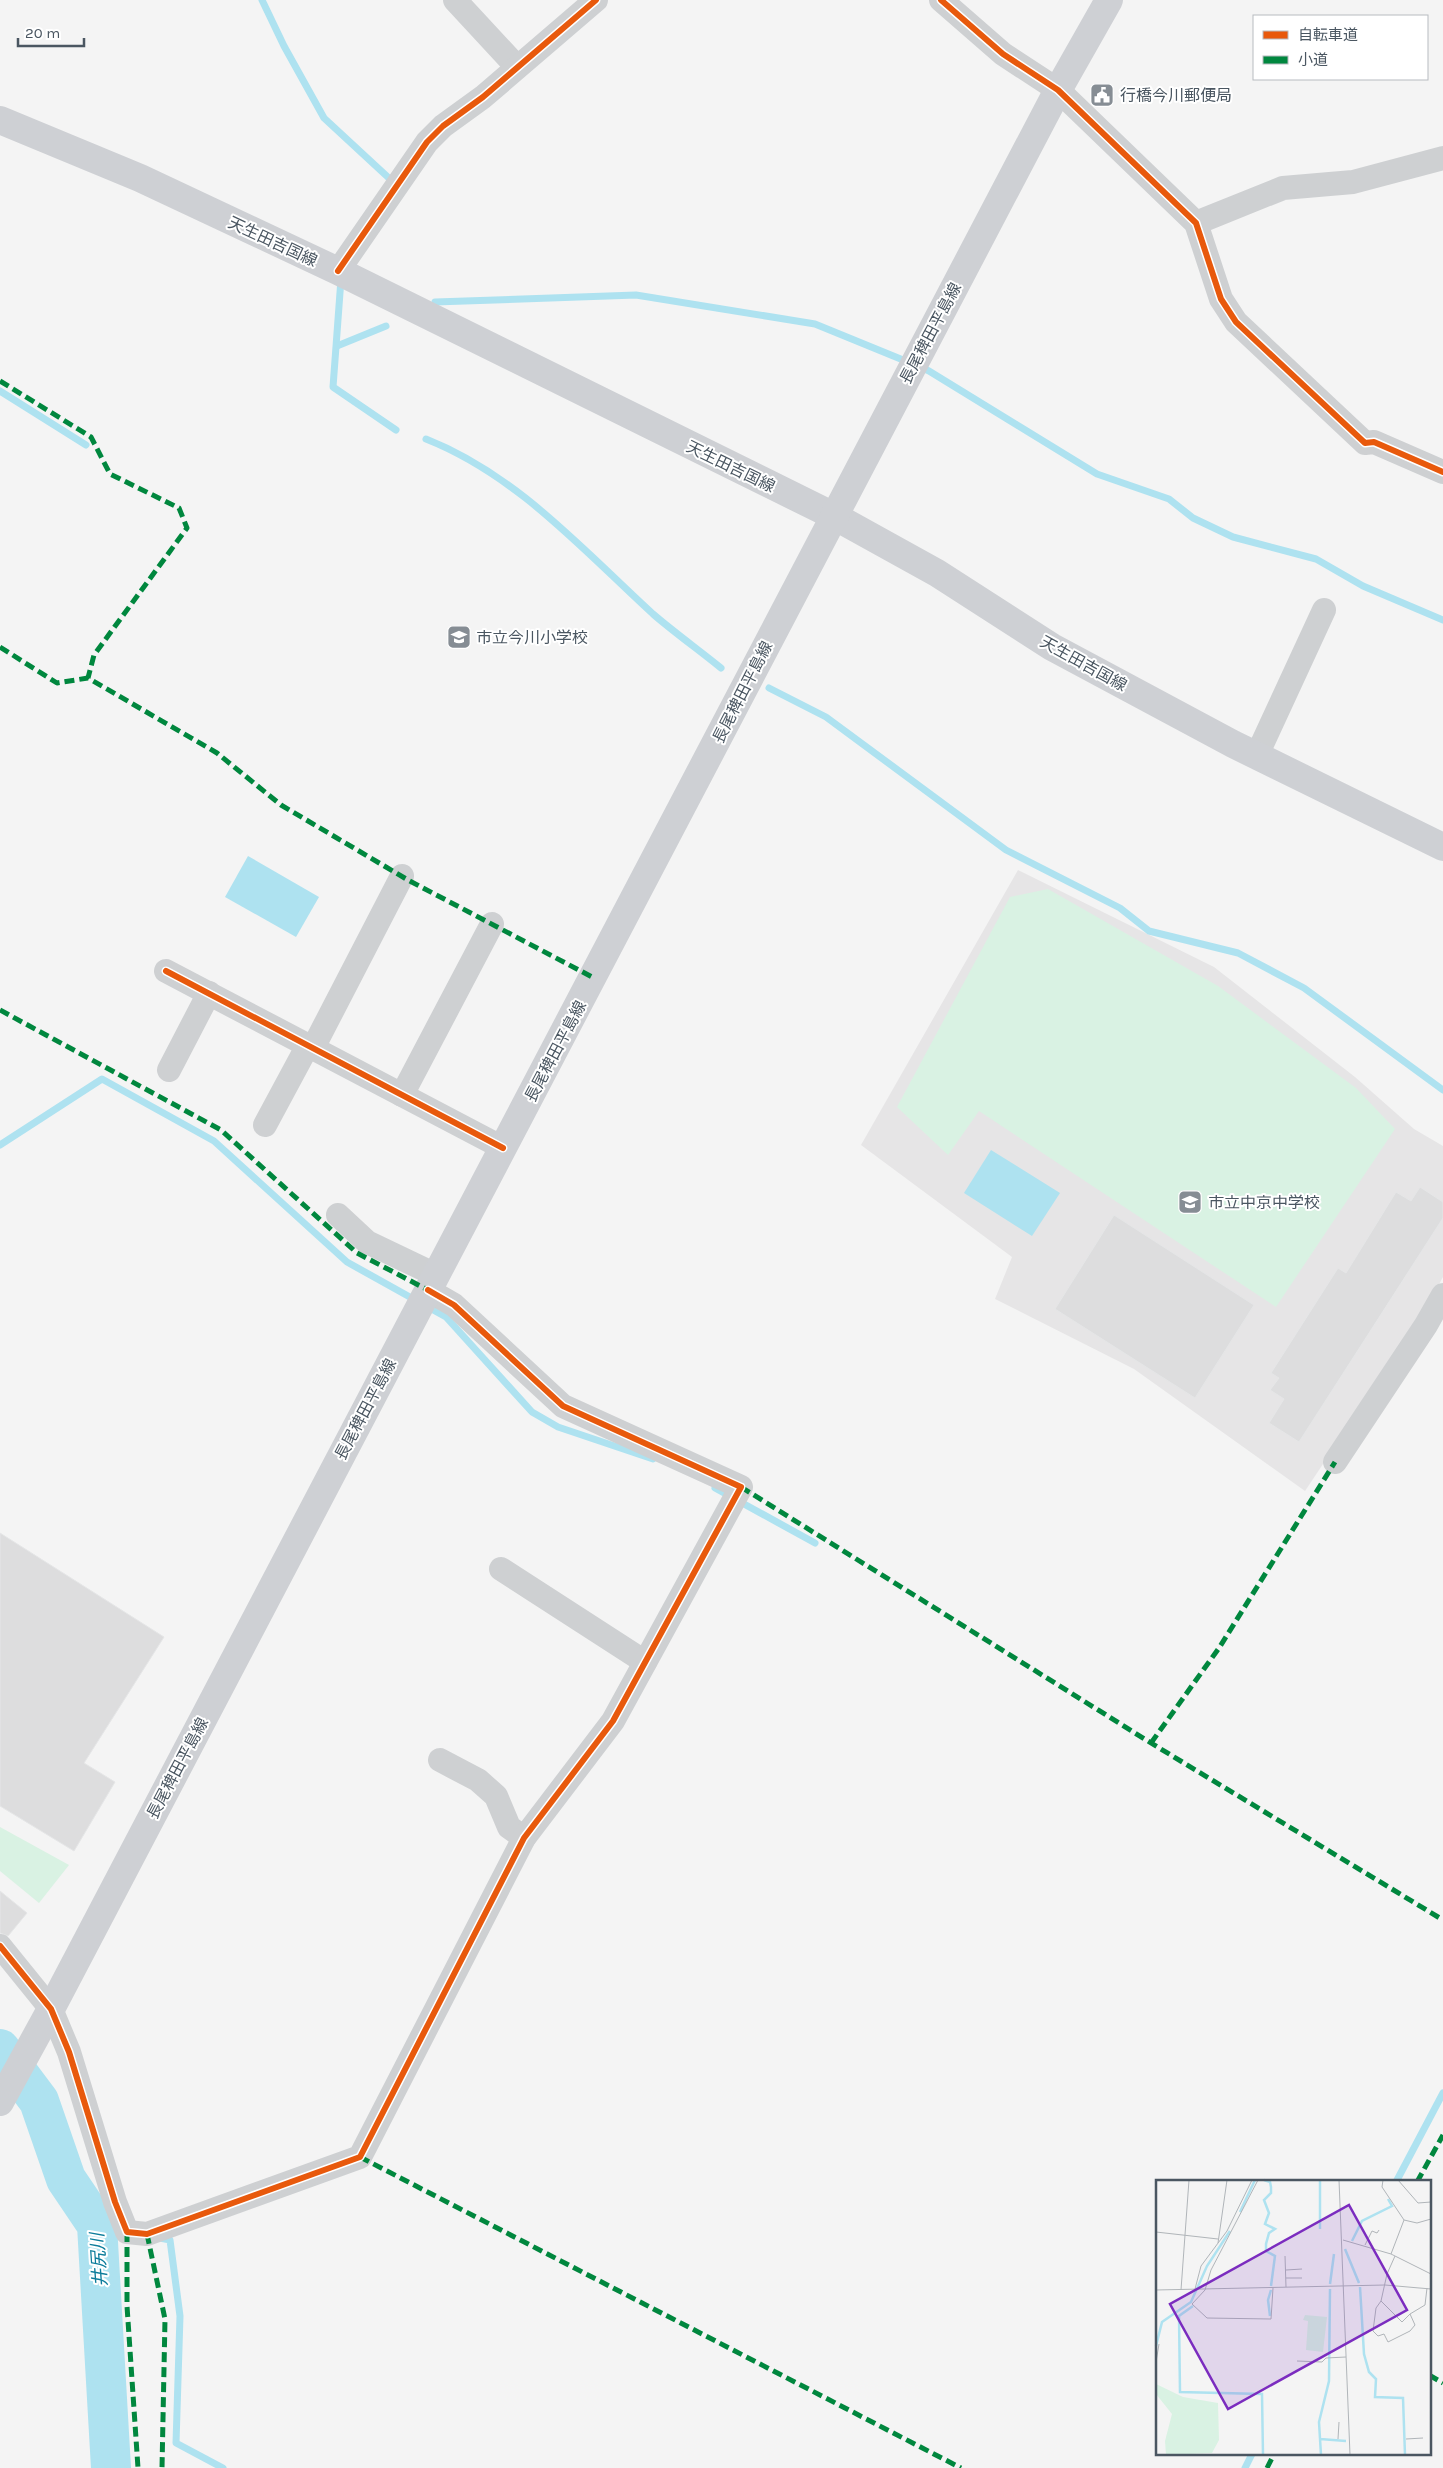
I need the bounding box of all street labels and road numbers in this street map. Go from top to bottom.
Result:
street label: 天生田吉国線 [225,213,320,270]
street label: 長尾稗田平島線 [896,279,965,387]
street label: 天生田吉国線 [683,437,778,496]
street label: 天生田吉国線 [1037,632,1130,695]
street label: 長尾稗田平島線 [709,638,776,746]
street label: 長尾稗田平島線 [521,997,590,1105]
street label: 長尾稗田平島線 [331,1355,400,1463]
street label: 長尾稗田平島線 [143,1714,212,1822]

